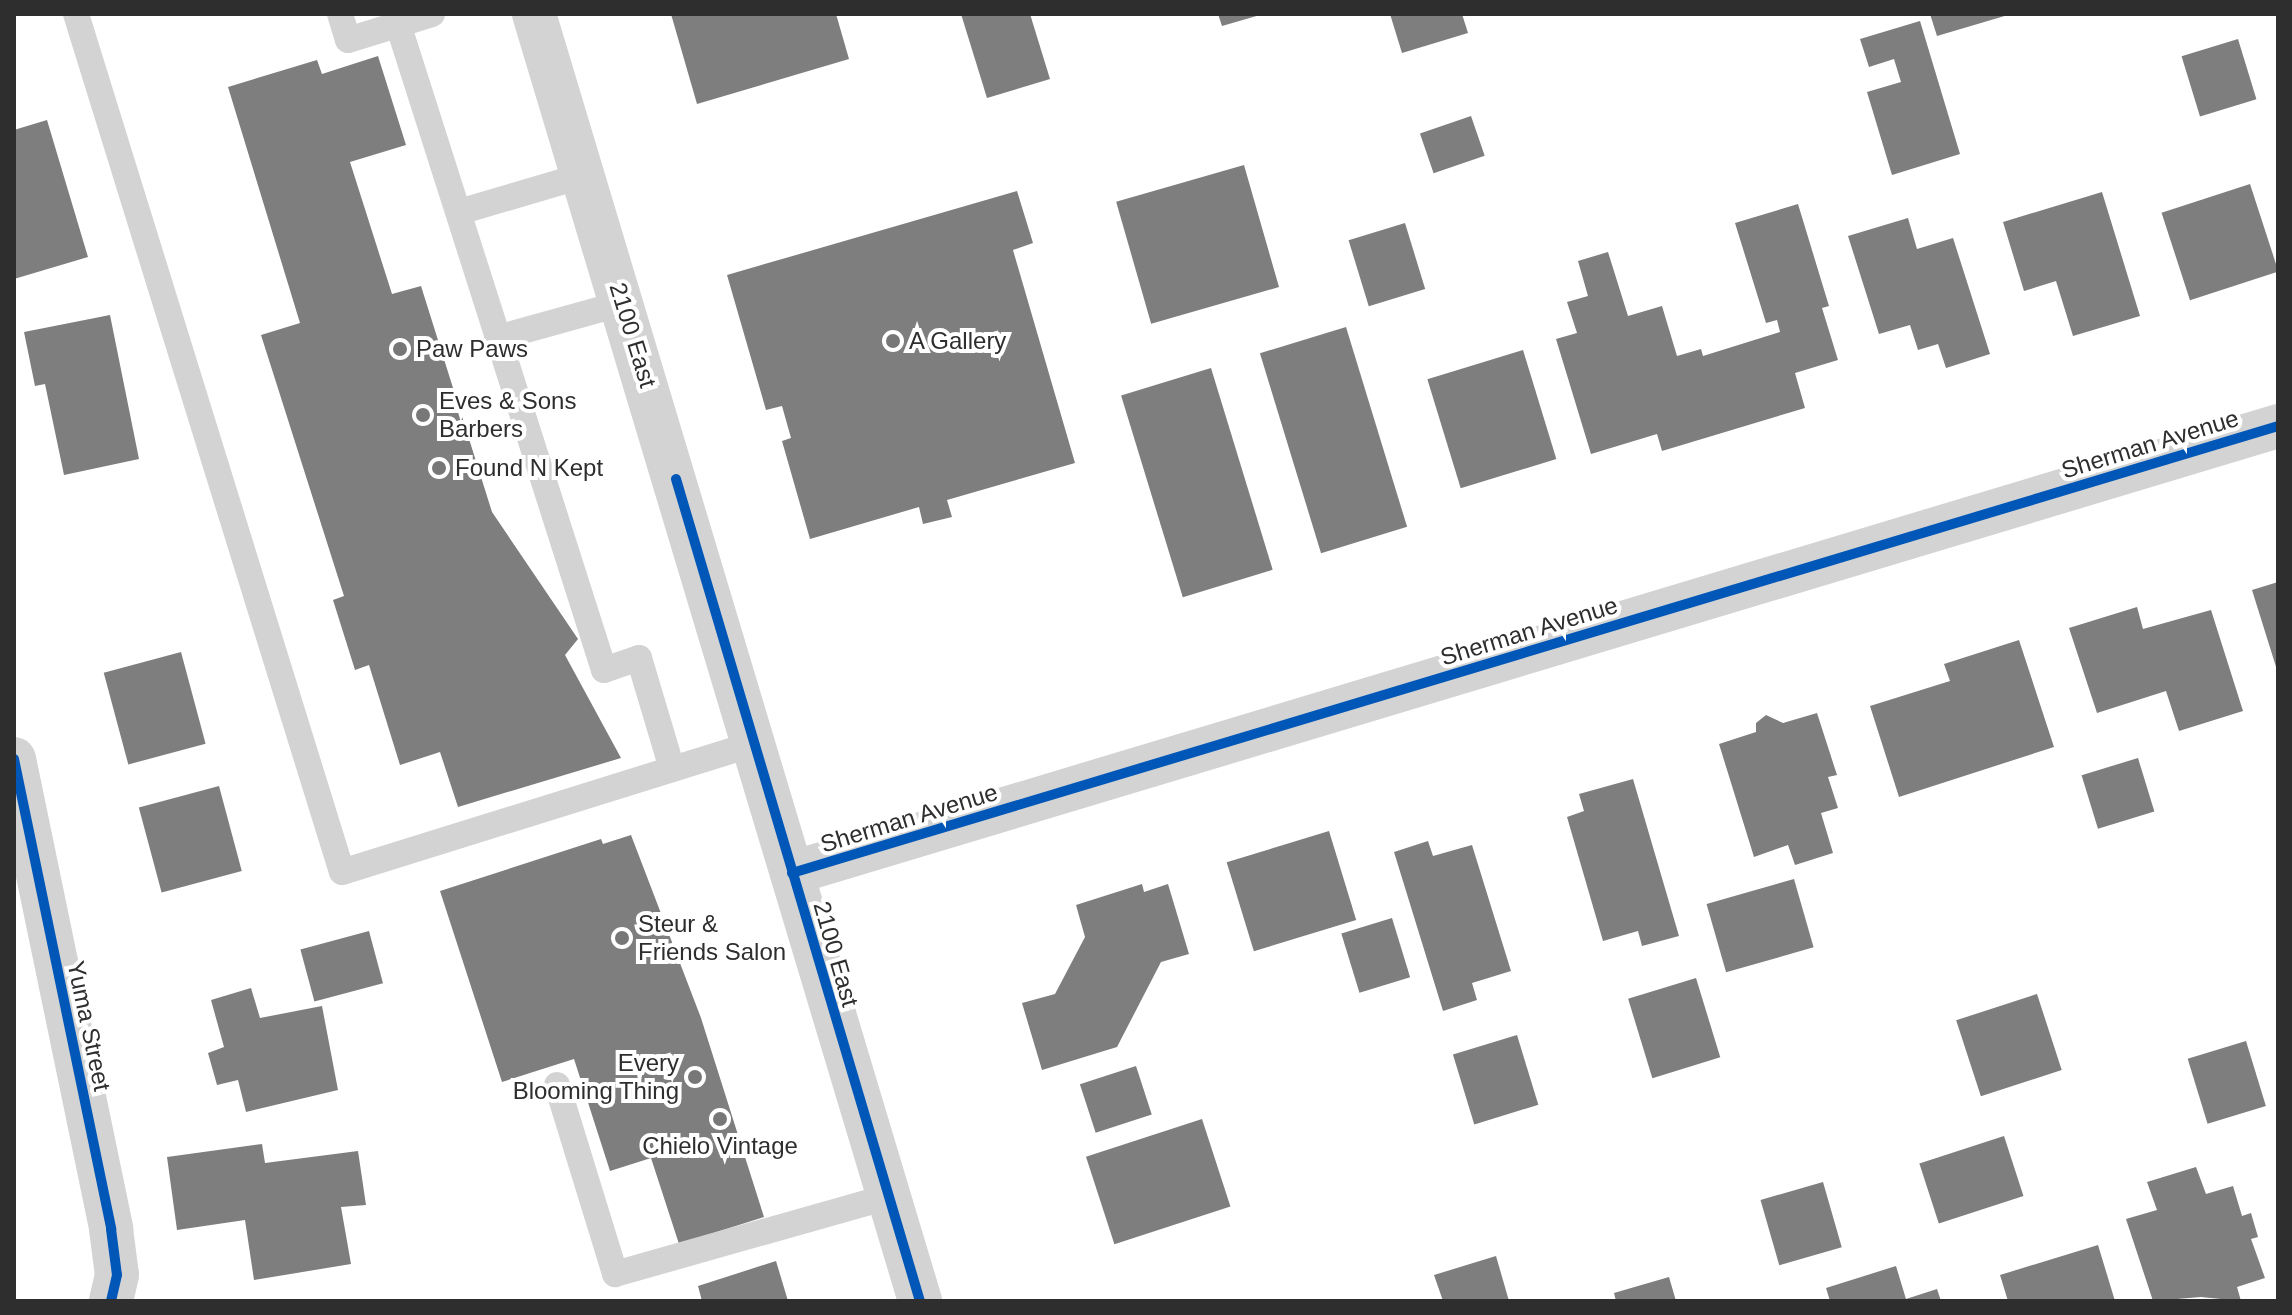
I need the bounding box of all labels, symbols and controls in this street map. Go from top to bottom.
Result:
street label: 2100 East [603,279,663,391]
place label: A Gallery [909,327,1008,355]
marker: A Gallery [884,332,902,350]
place label: Paw Paws [416,335,528,363]
marker: Paw Paws [391,340,409,358]
place label: Eves & Sons Barbers [439,387,576,443]
street label: Sherman Avenue [2057,403,2243,485]
marker: Eves & Sons Barbers [414,406,432,424]
place label: Found N Kept [455,454,603,482]
marker: Found N Kept [430,459,448,477]
street label: Sherman Avenue [1436,590,1622,672]
street label: Sherman Avenue [816,777,1002,859]
street label: 2100 East [807,898,865,1010]
place label: Steur & Friends Salon [638,910,786,966]
marker: Steur & Friends Salon [613,929,631,947]
street label: Yuma Street [61,958,117,1094]
place label: Every Blooming Thing [512,1049,679,1105]
marker: Every Blooming Thing [686,1068,704,1086]
marker: Chielo Vintage [711,1110,729,1128]
place label: Chielo Vintage [642,1132,798,1160]

